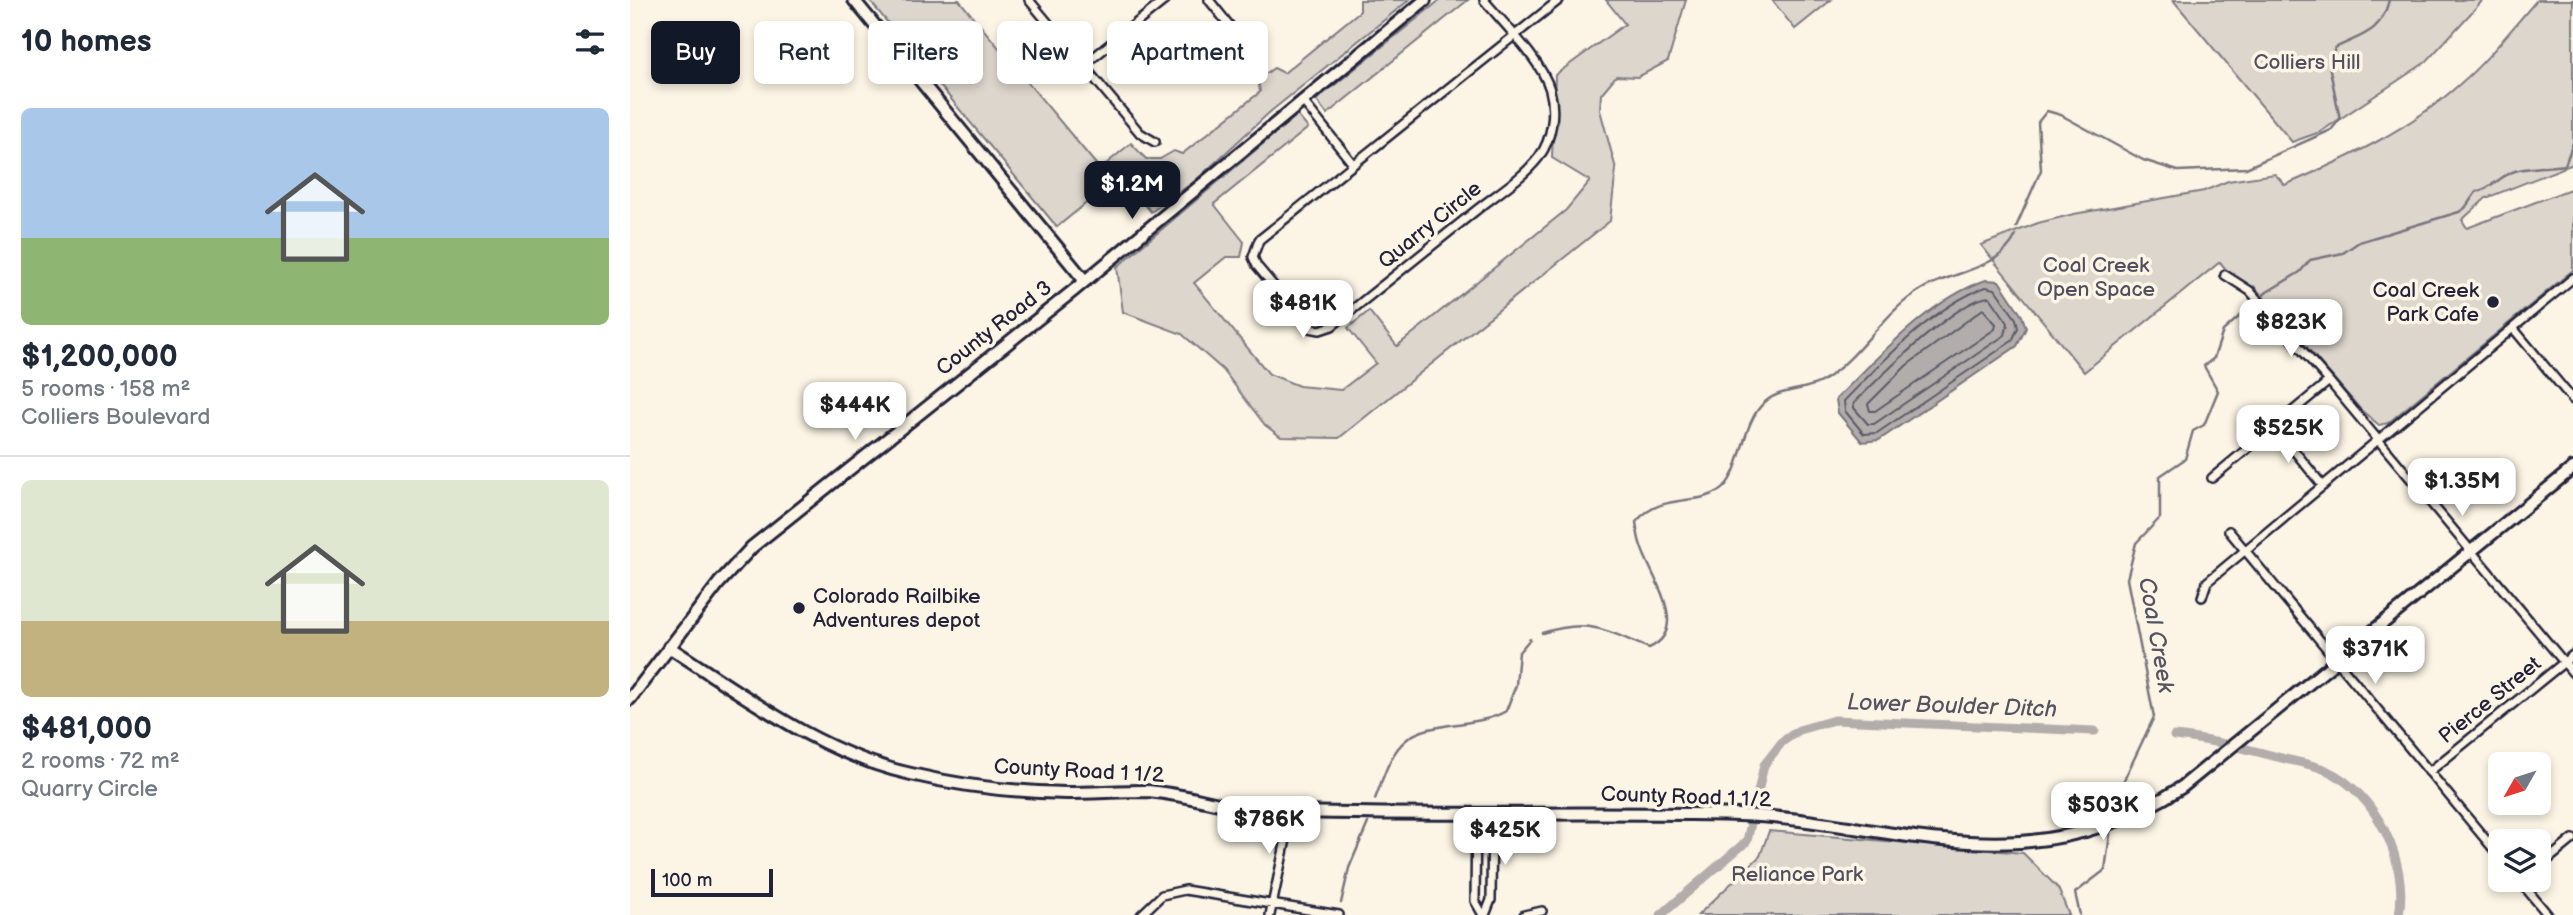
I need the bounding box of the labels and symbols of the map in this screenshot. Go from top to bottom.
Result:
park label: Colliers Hill [2254,50,2360,75]
pin: $1.2M [1083,162,1181,221]
street label: Quarry Circle [1374,176,1486,274]
park label: Coal Creek Open Space [2037,253,2155,302]
street label: County Road 3 [931,275,1057,381]
place label: Coal Creek Park Cafe [2373,278,2480,327]
pin: $481K [1254,280,1352,340]
marker: Coal Creek Park Cafe [2485,294,2501,310]
pin: $823K [2242,300,2340,359]
pin: $444K [806,382,904,442]
pin: $525K [2239,406,2337,465]
pin: $1.35M [2405,458,2519,518]
water label: Coal Creek [2132,575,2180,696]
place label: Colorado Railbike Adventures depot [813,584,981,633]
marker: Colorado Railbike Adventures depot [791,600,807,616]
pin: $371K [2326,626,2424,686]
street label: Pierce Street [2434,651,2547,749]
water label: Lower Boulder Ditch [1847,688,2058,724]
north arrow [2488,752,2552,816]
street label: County Road 1 1/2 [993,754,1165,788]
street label: County Road 1 1/2 [1600,782,1772,812]
pin: $503K [2054,782,2152,842]
pin: $786K [1220,796,1318,856]
pin: $425K [1456,808,1554,867]
park label: Reliance Park [1731,862,1864,887]
scale bar [651,866,774,898]

